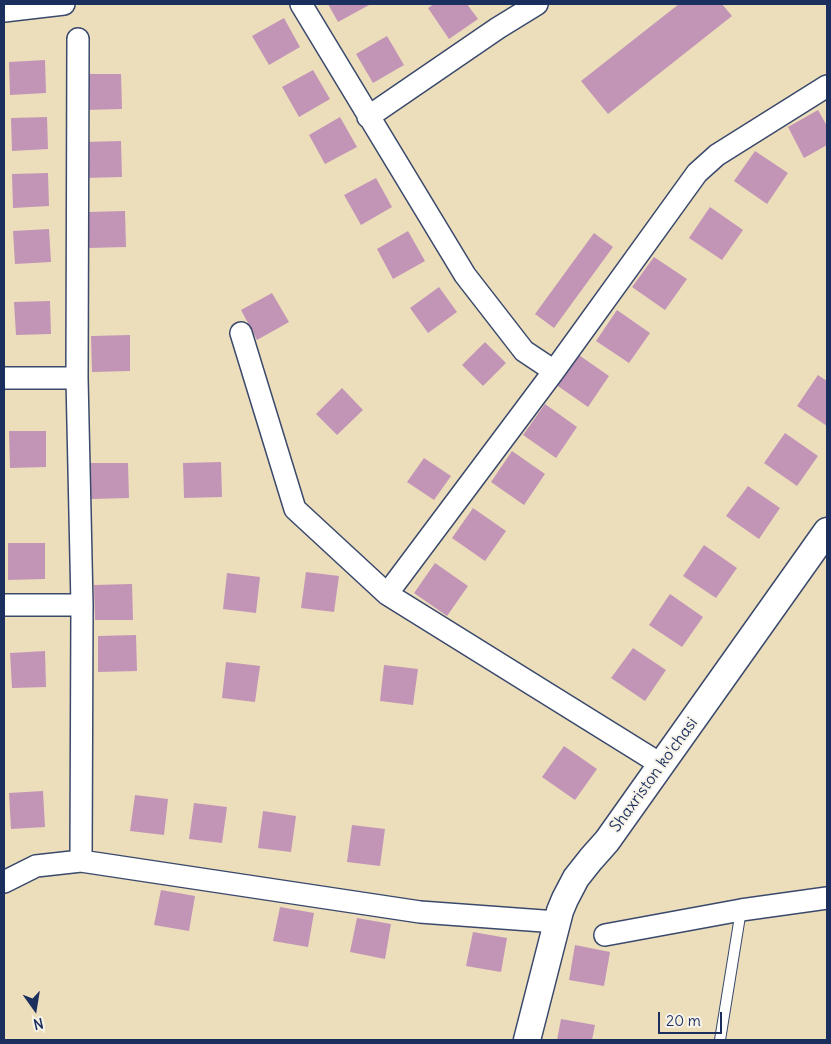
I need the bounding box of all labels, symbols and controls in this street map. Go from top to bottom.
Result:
street label: Shaxriston ko'chasi [606,714,702,836]
north arrow [10,984,60,1034]
scale bar [661,1002,725,1034]
text: 20 m [666,1011,701,1030]
text: N [32,1014,45,1033]

